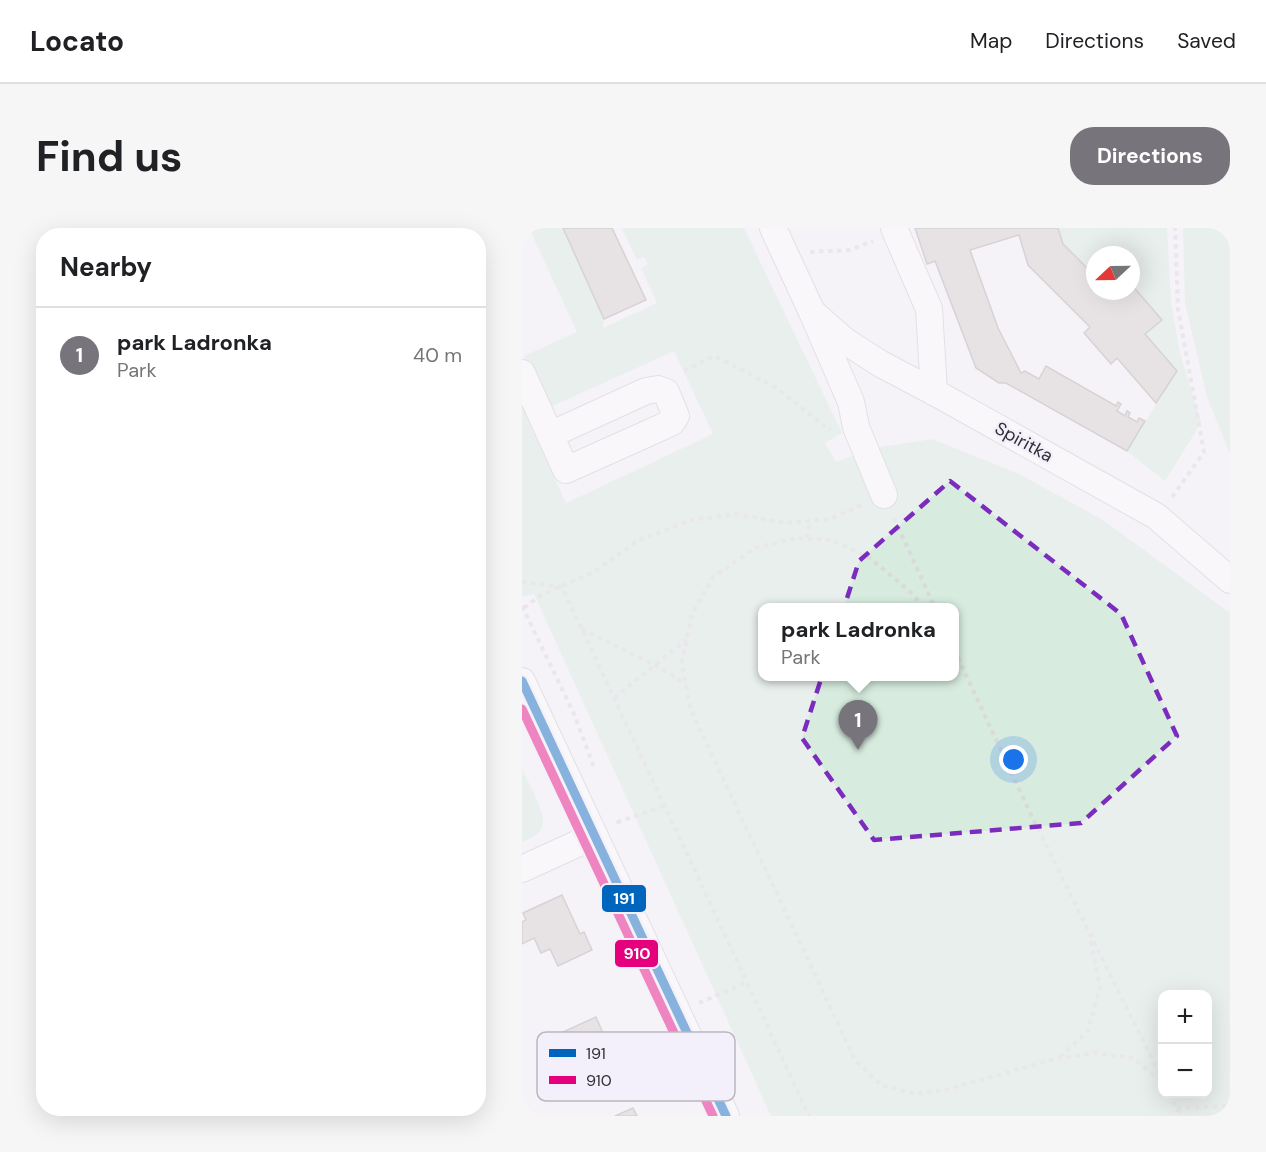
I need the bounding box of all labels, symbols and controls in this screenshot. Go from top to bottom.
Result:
text: Locato [30,23,124,60]
text: Map [970,27,1012,55]
text: Directions [1045,27,1144,55]
text: Saved [1177,27,1236,55]
button: Directions [1070,127,1230,185]
text: Find us [36,129,182,184]
north arrow [1086,246,1140,300]
text: Nearby [60,250,152,284]
text: park Ladronka [117,328,272,357]
text: 1 [76,342,83,368]
text: 40 m [413,342,462,368]
text: Park [117,357,157,383]
street label: Spiritka [991,416,1057,468]
popup [758,603,959,681]
text: park Ladronka [781,615,936,644]
text: Park [781,644,821,670]
pin: 1 [838,700,878,750]
your location [999,745,1028,774]
line badge: 191 [601,884,647,913]
text: 191 [613,888,635,909]
line badge: 910 [614,939,659,968]
text: 910 [623,943,651,964]
map controls [1158,990,1212,1098]
button: + [1158,990,1212,1044]
legend [537,1032,735,1101]
text: 191 [586,1043,606,1064]
button: − [1158,1044,1212,1098]
text: 910 [586,1070,612,1091]

